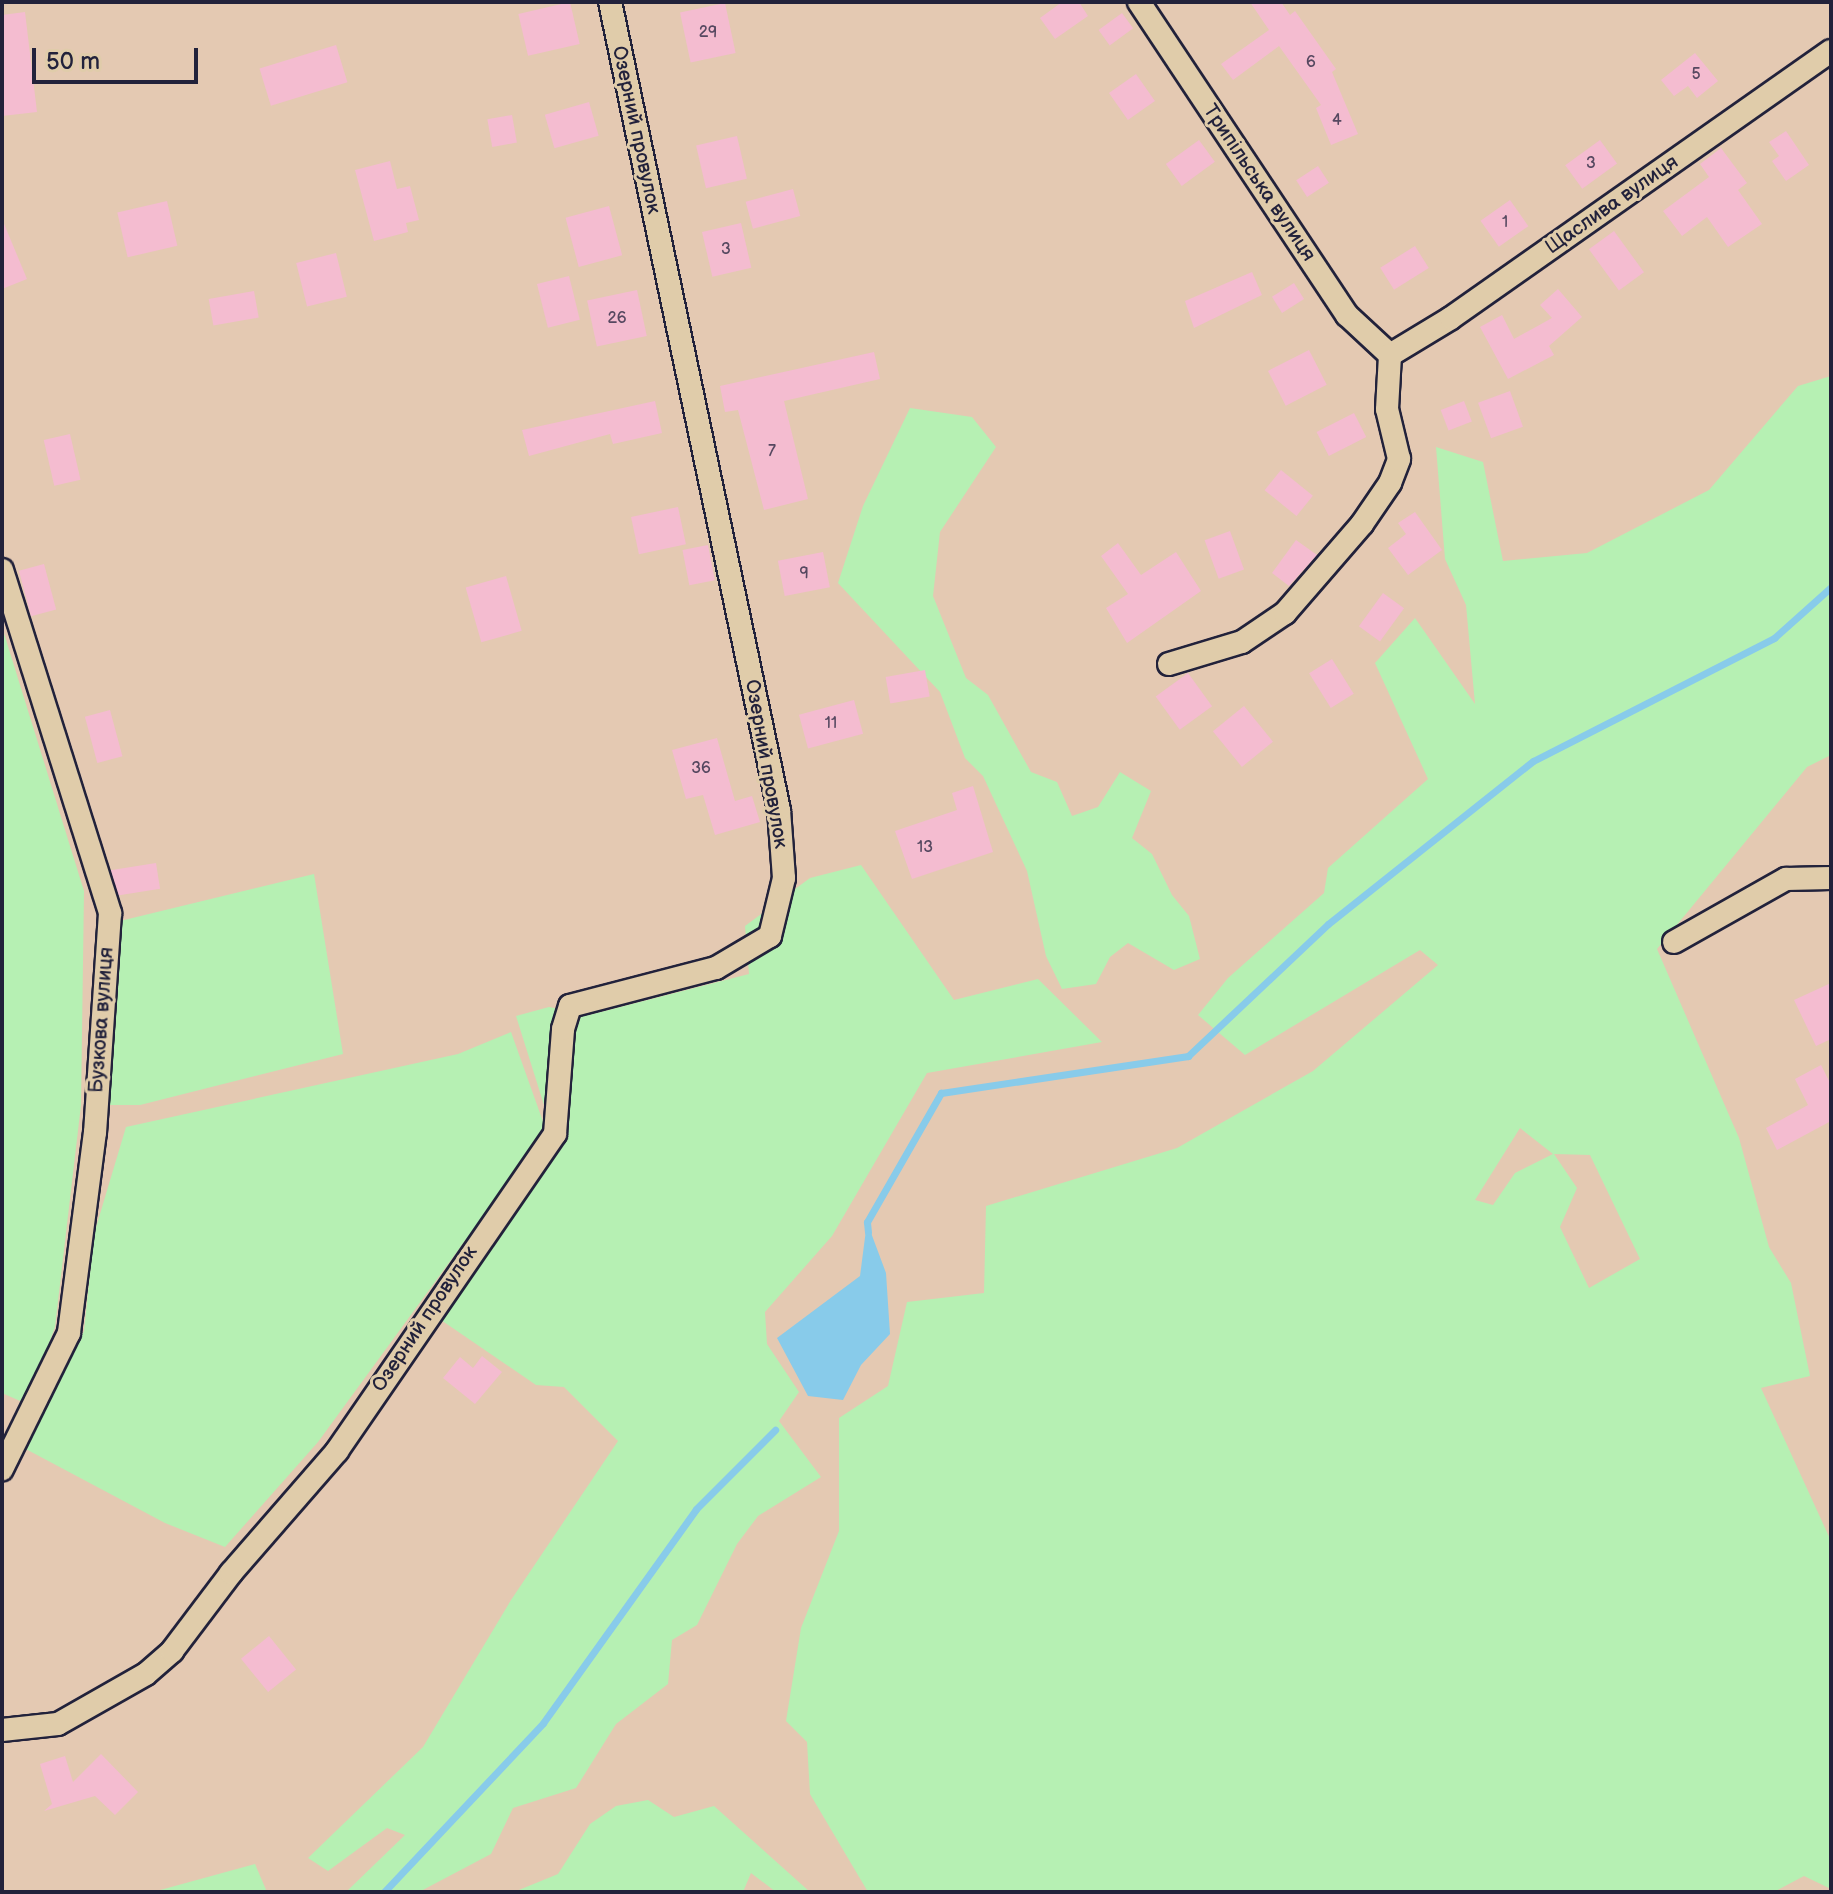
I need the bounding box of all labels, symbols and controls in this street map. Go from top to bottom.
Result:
house number: 29 [699,23,717,43]
scale bar [36,32,202,82]
street label: Озерний провулок [606,44,666,216]
text: 50 m [46,47,100,76]
house number: 6 [1306,53,1316,73]
house number: 5 [1691,65,1701,85]
street label: Трипільська вулиця [1198,100,1320,266]
house number: 4 [1332,111,1342,131]
street label: Щаслива вулиця [1541,150,1683,260]
house number: 3 [1586,154,1596,174]
house number: 1 [1502,213,1508,233]
house number: 3 [721,240,731,260]
house number: 26 [607,309,627,329]
house number: 7 [768,442,776,462]
house number: 9 [799,564,809,584]
street label: Озерний провулок [739,678,793,850]
house number: 11 [825,714,837,734]
house number: 36 [691,759,711,779]
house number: 13 [917,838,933,858]
street label: Бузкова вулиця [85,946,119,1094]
street label: Озерний провулок [367,1241,483,1397]

